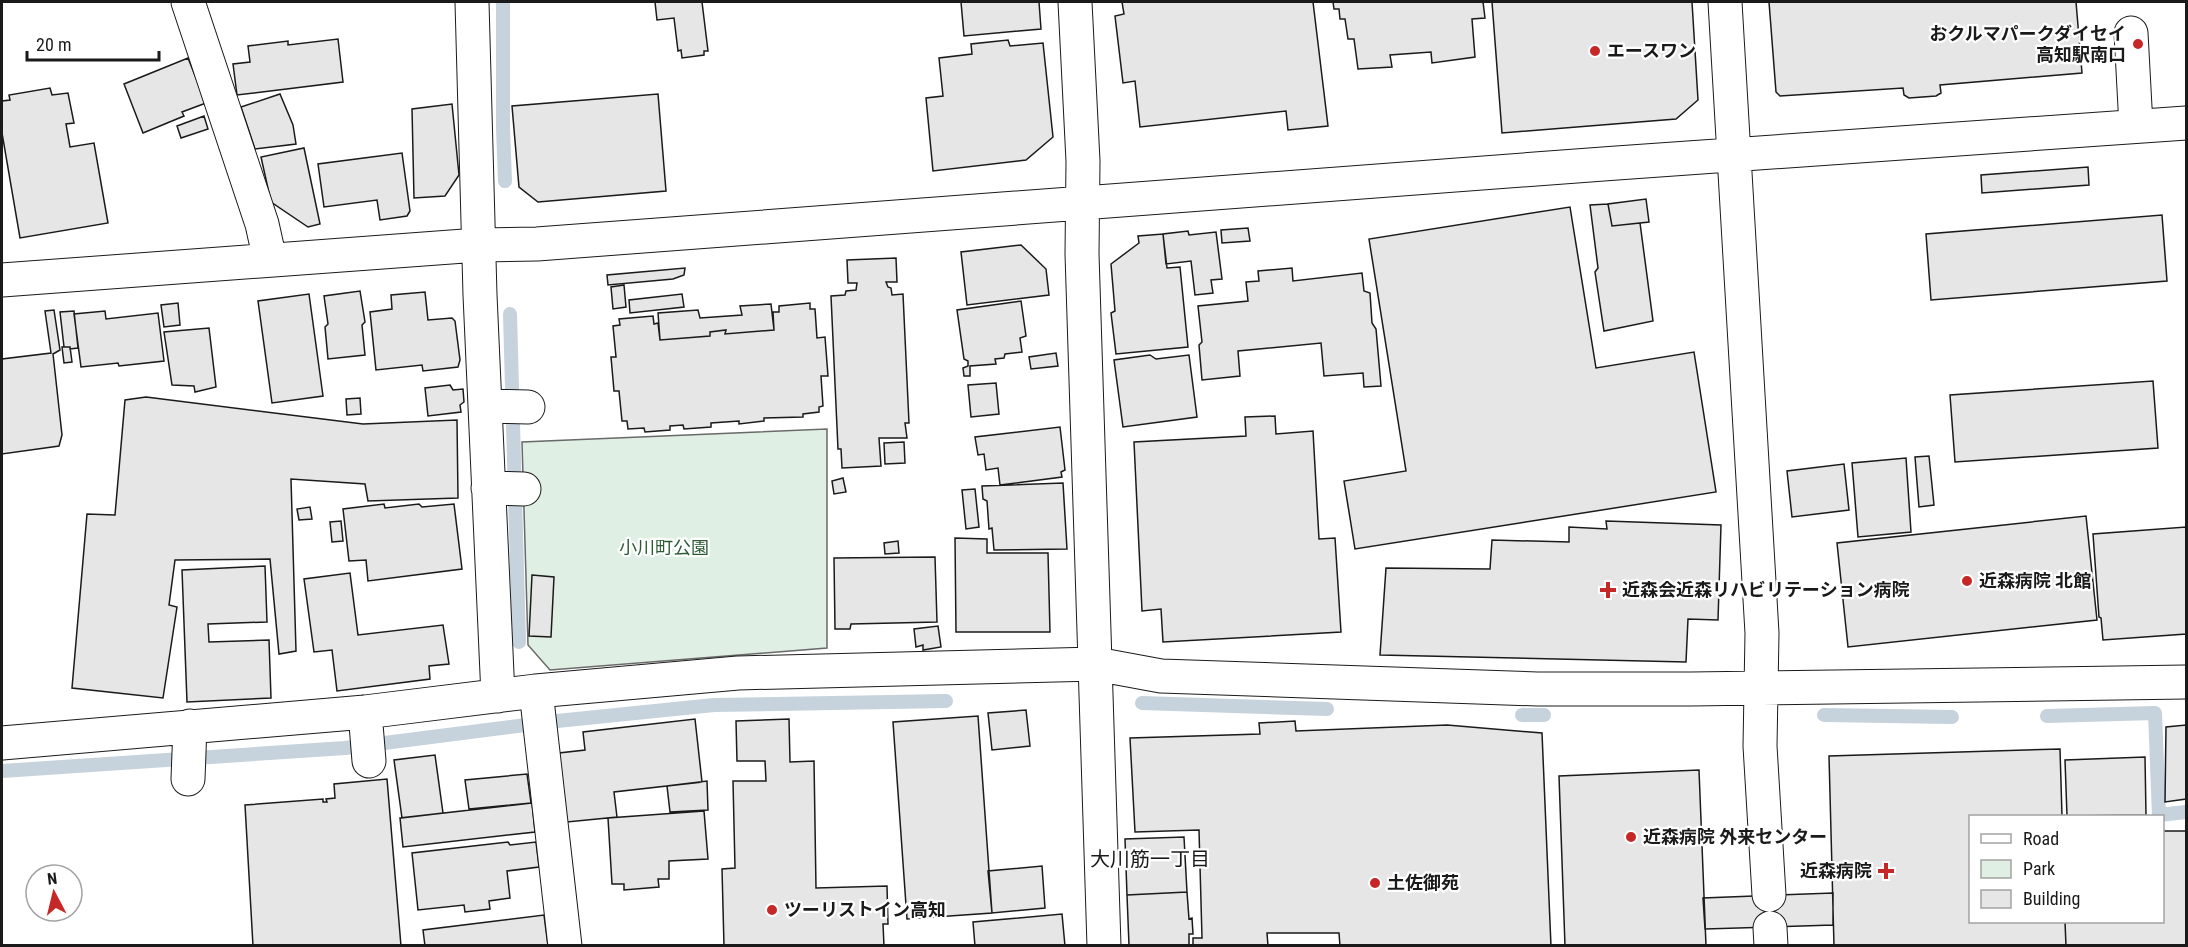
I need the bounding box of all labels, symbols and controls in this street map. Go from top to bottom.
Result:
place label: おクルマパークダイセイ 高知駅南口 [1929,23,2126,65]
scale bar [27,24,159,62]
text: 20 m [36,34,71,55]
marker: おクルマパークダイセイ 高知駅南口 [2131,37,2145,51]
place label: エースワン [1607,40,1696,61]
marker: エースワン [1588,44,1602,58]
park label: 小川町公園 [619,537,709,558]
place label: 近森病院 北館 [1979,570,2091,591]
marker: 近森病院 北館 [1960,574,1974,588]
place label: 近森会近森リハビリテーション病院 [1622,579,1910,600]
marker: 近森会近森リハビリテーション病院 [1599,581,1617,599]
legend [1969,815,2164,923]
place label: 近森病院 外来センター [1643,826,1827,847]
text: Road [2023,828,2059,849]
marker: 近森病院 外来センター [1624,830,1638,844]
district label: 大川筋一丁目 [1090,847,1210,871]
text: Park [2023,858,2055,879]
place label: 近森病院 [1800,860,1872,881]
marker: 近森病院 [1877,862,1895,880]
north arrow [24,863,84,923]
text: N [46,869,58,889]
place label: 土佐御苑 [1387,872,1459,893]
marker: 土佐御苑 [1368,876,1382,890]
text: Building [2023,888,2080,909]
place label: ツーリストイン高知 [784,899,946,920]
marker: ツーリストイン高知 [765,903,779,917]

